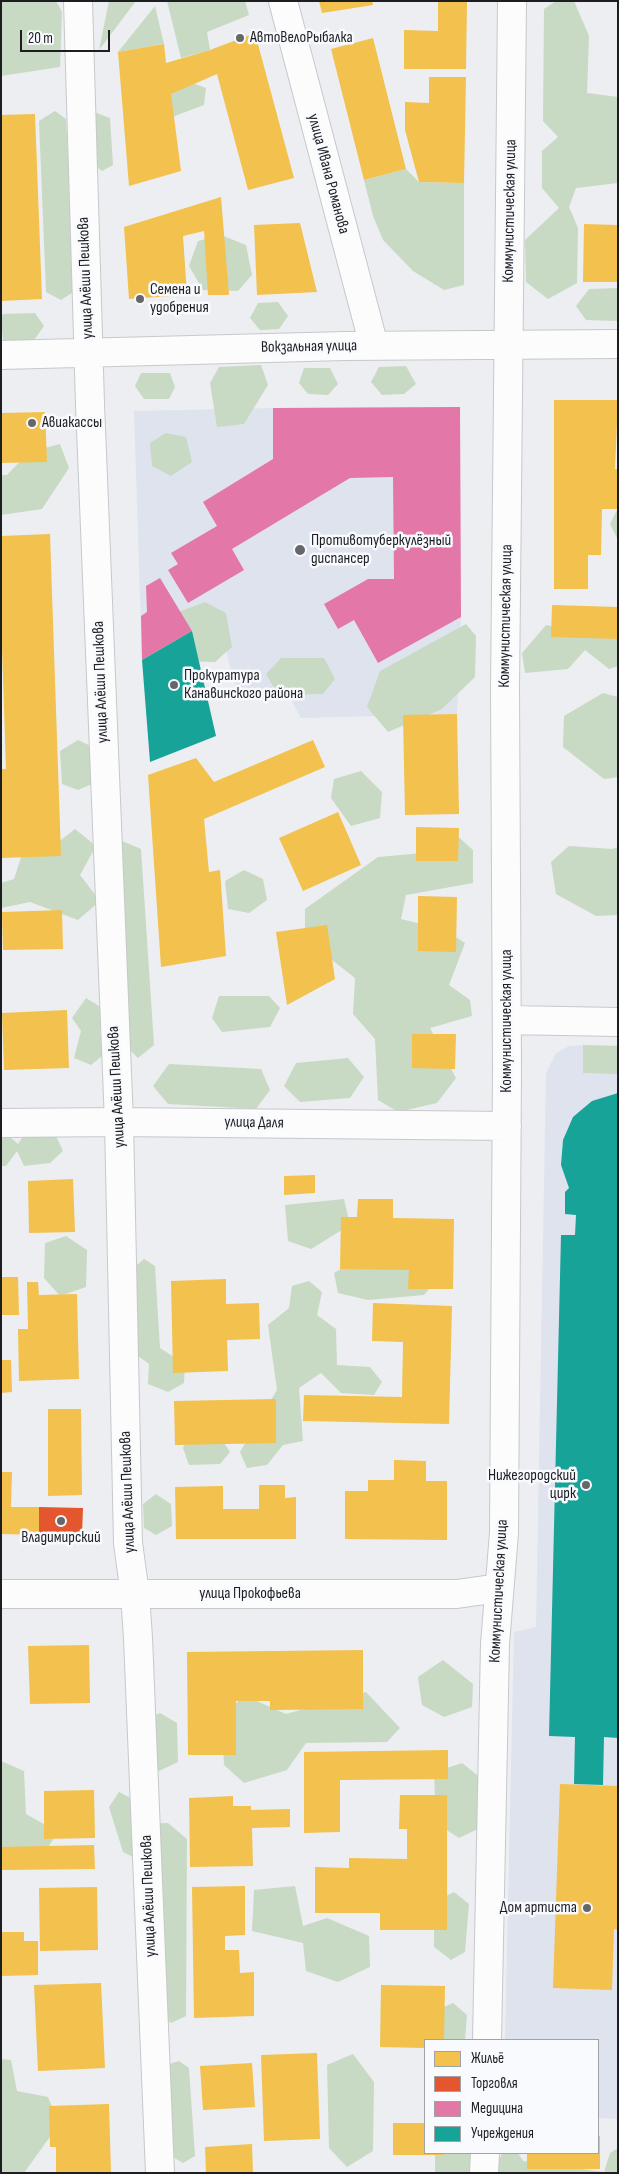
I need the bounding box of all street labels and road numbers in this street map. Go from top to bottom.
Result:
street label: улица Ивана Романова [303,112,353,236]
street label: Коммунистическая улица [499,139,521,283]
street label: улица Алёши Пешкова [74,217,98,339]
street label: Вокзальная улица [261,337,357,357]
street label: Коммунистическая улица [495,544,517,688]
street label: улица Алёши Пешкова [89,621,113,743]
street label: Коммунистическая улица [497,949,517,1093]
street label: улица Алёши Пешкова [104,1025,130,1149]
street label: улица Даля [224,1113,284,1133]
street label: улица Алёши Пешкова [116,1431,140,1553]
street label: Коммунистическая улица [486,1519,512,1663]
street label: улица Прокофьева [199,1584,301,1604]
street label: улица Алёши Пешкова [137,1835,161,1957]

